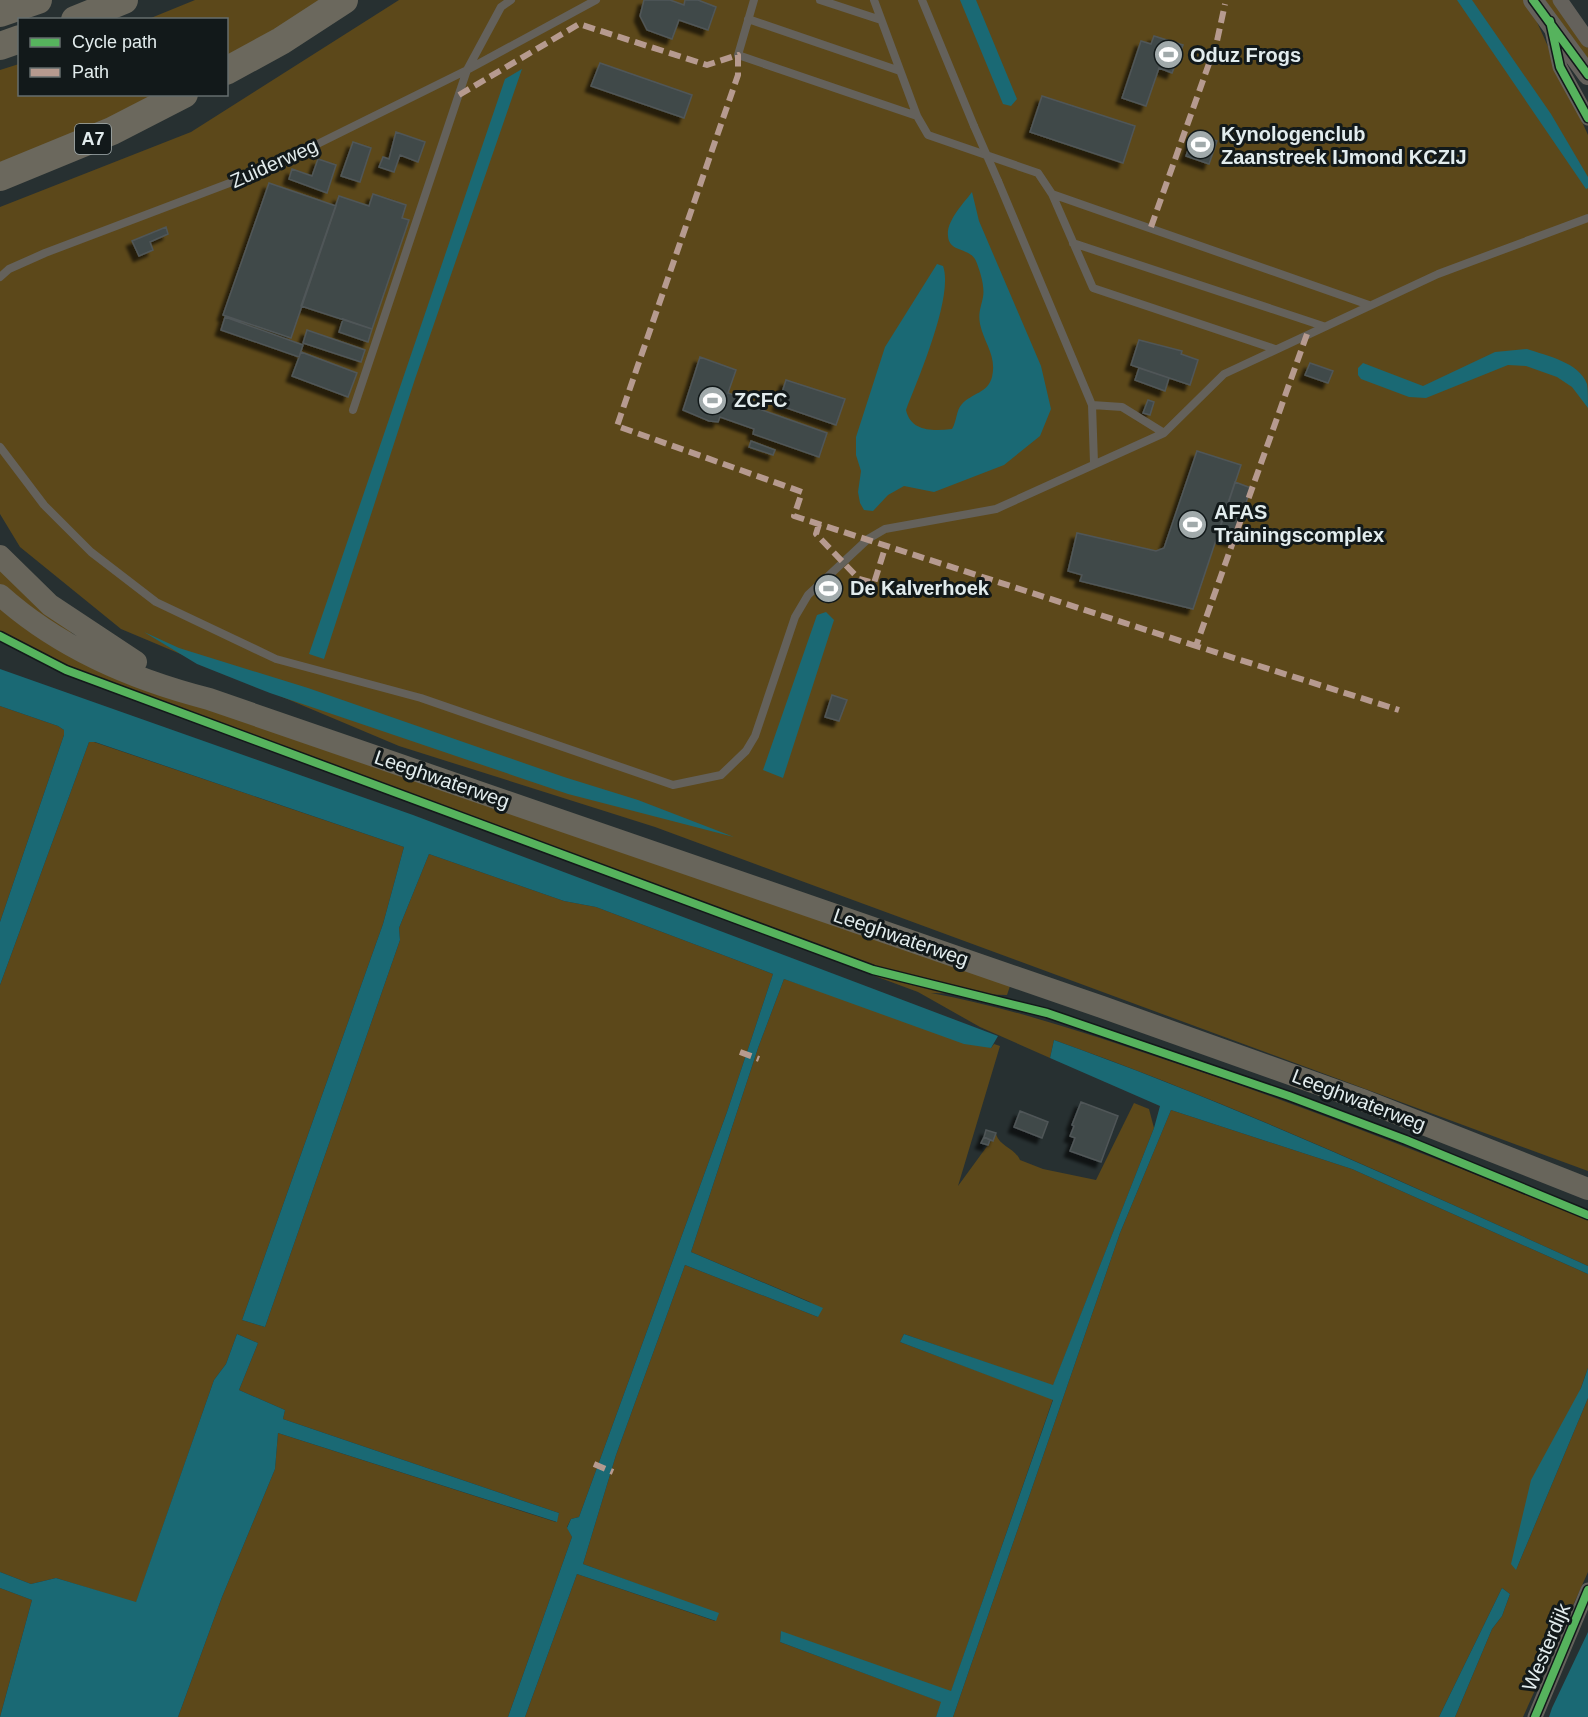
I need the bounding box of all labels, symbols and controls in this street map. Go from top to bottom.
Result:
legend [18,18,228,96]
text: Cycle path [72,32,157,52]
sports icon: Oduz Frogs [1153,39,1185,71]
place label: Oduz Frogs [1190,44,1301,66]
text: Path [72,62,109,82]
place label: Kynologenclub Zaanstreek IJmond KCZIJ [1221,123,1467,168]
road number: A7 [75,124,111,154]
sports icon: Kynologenclub Zaanstreek IJmond KCZIJ [1184,129,1216,161]
street label: Zuiderweg [227,134,321,192]
sports icon: ZCFC [697,384,729,416]
place label: ZCFC [734,389,787,411]
place label: AFAS Trainingscomplex [1214,501,1384,546]
sports icon: AFAS Trainingscomplex [1177,508,1209,540]
sports icon: De Kalverhoek [813,572,845,604]
place label: De Kalverhoek [850,577,990,599]
street label: Leeghwaterweg [372,746,512,812]
street label: Leeghwaterweg [831,904,971,970]
street label: Leeghwaterweg [1289,1064,1429,1136]
street label: Westerdijk [1518,1599,1575,1694]

